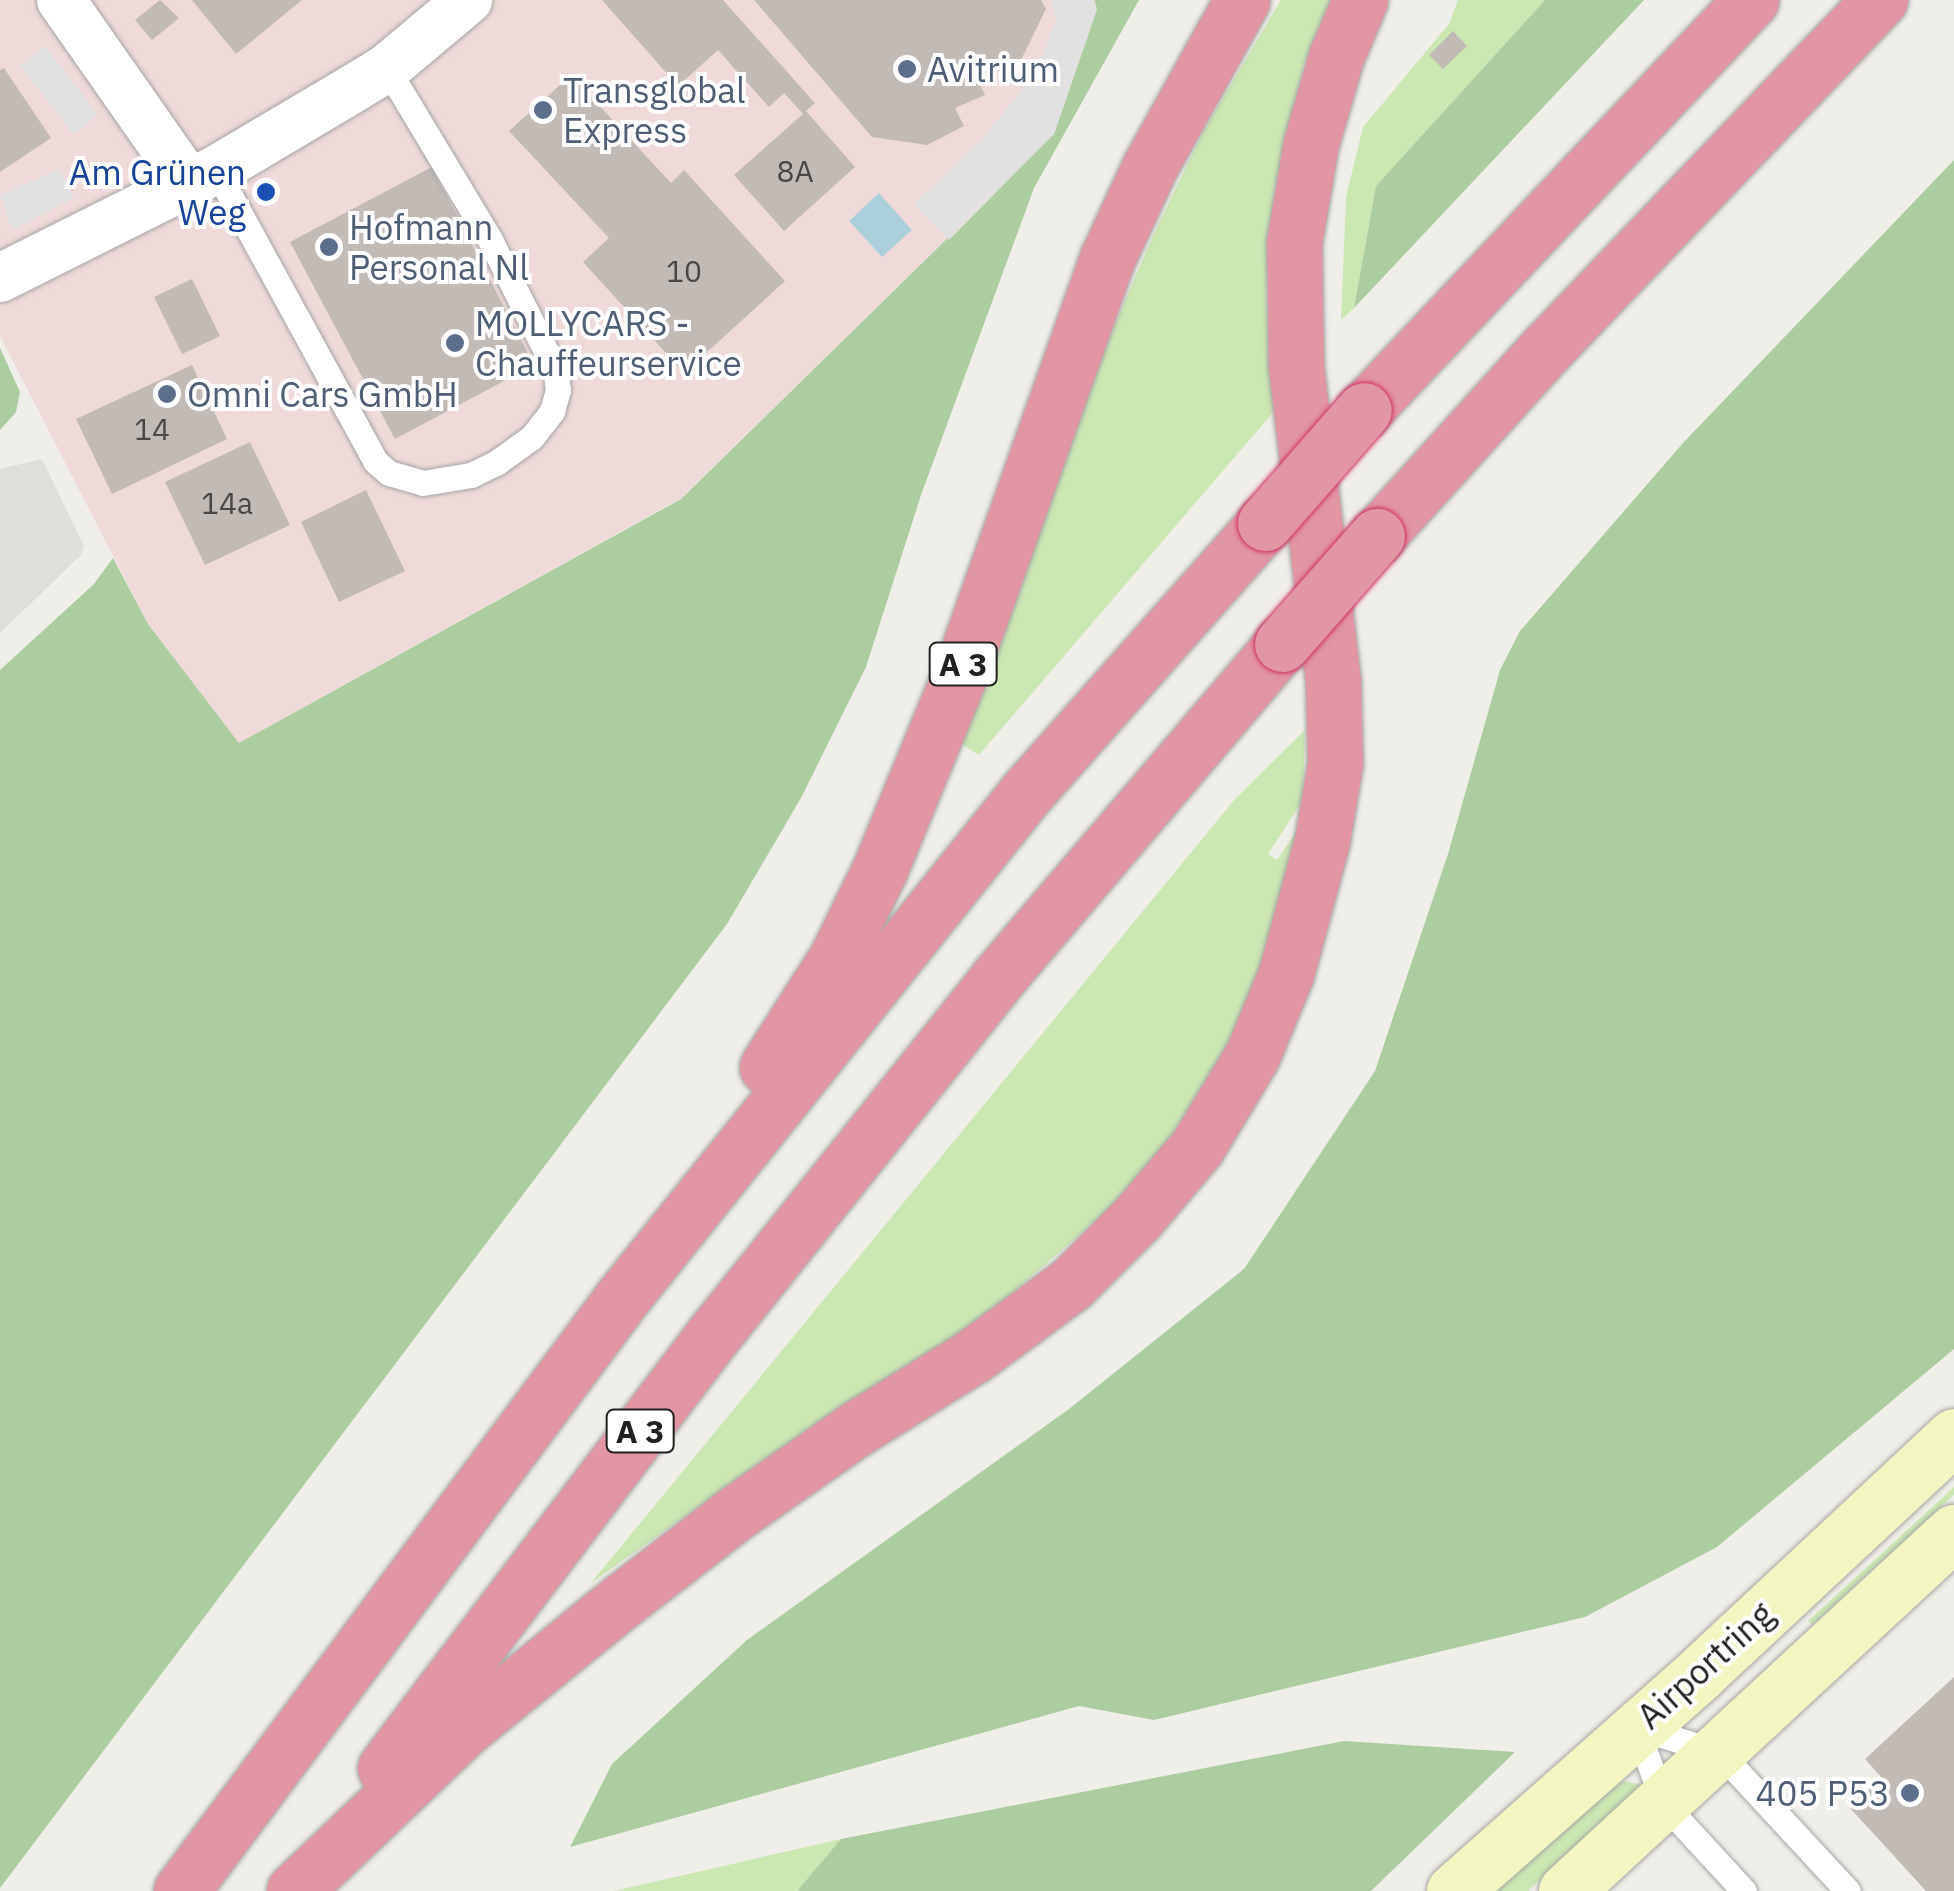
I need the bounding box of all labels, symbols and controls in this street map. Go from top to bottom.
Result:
place label: Avitrium [927,48,1059,90]
marker: Avitrium [896,58,918,80]
place label: Transglobal Express [563,69,746,151]
marker: Transglobal Express [532,99,554,121]
place label: Am Grünen Weg [69,151,246,233]
house number: 8A [776,153,814,189]
marker: Am Grünen Weg [255,181,277,203]
place label: Hofmann Personal Nl [349,206,529,288]
marker: Hofmann Personal Nl [318,236,340,258]
house number: 10 [666,253,702,289]
place label: MOLLYCARS - Chauffeurservice [475,302,742,384]
marker: MOLLYCARS - Chauffeurservice [444,332,466,354]
place label: Omni Cars GmbH [187,373,458,415]
marker: Omni Cars GmbH [156,383,178,405]
house number: 14 [134,411,170,447]
house number: 14a [201,485,253,521]
road number: A 3 [928,637,998,691]
road number: A 3 [605,1404,675,1458]
street label: Airportring [1628,1593,1782,1737]
place label: 405 P53 [1756,1772,1890,1814]
marker: 405 P53 [1899,1782,1921,1804]

